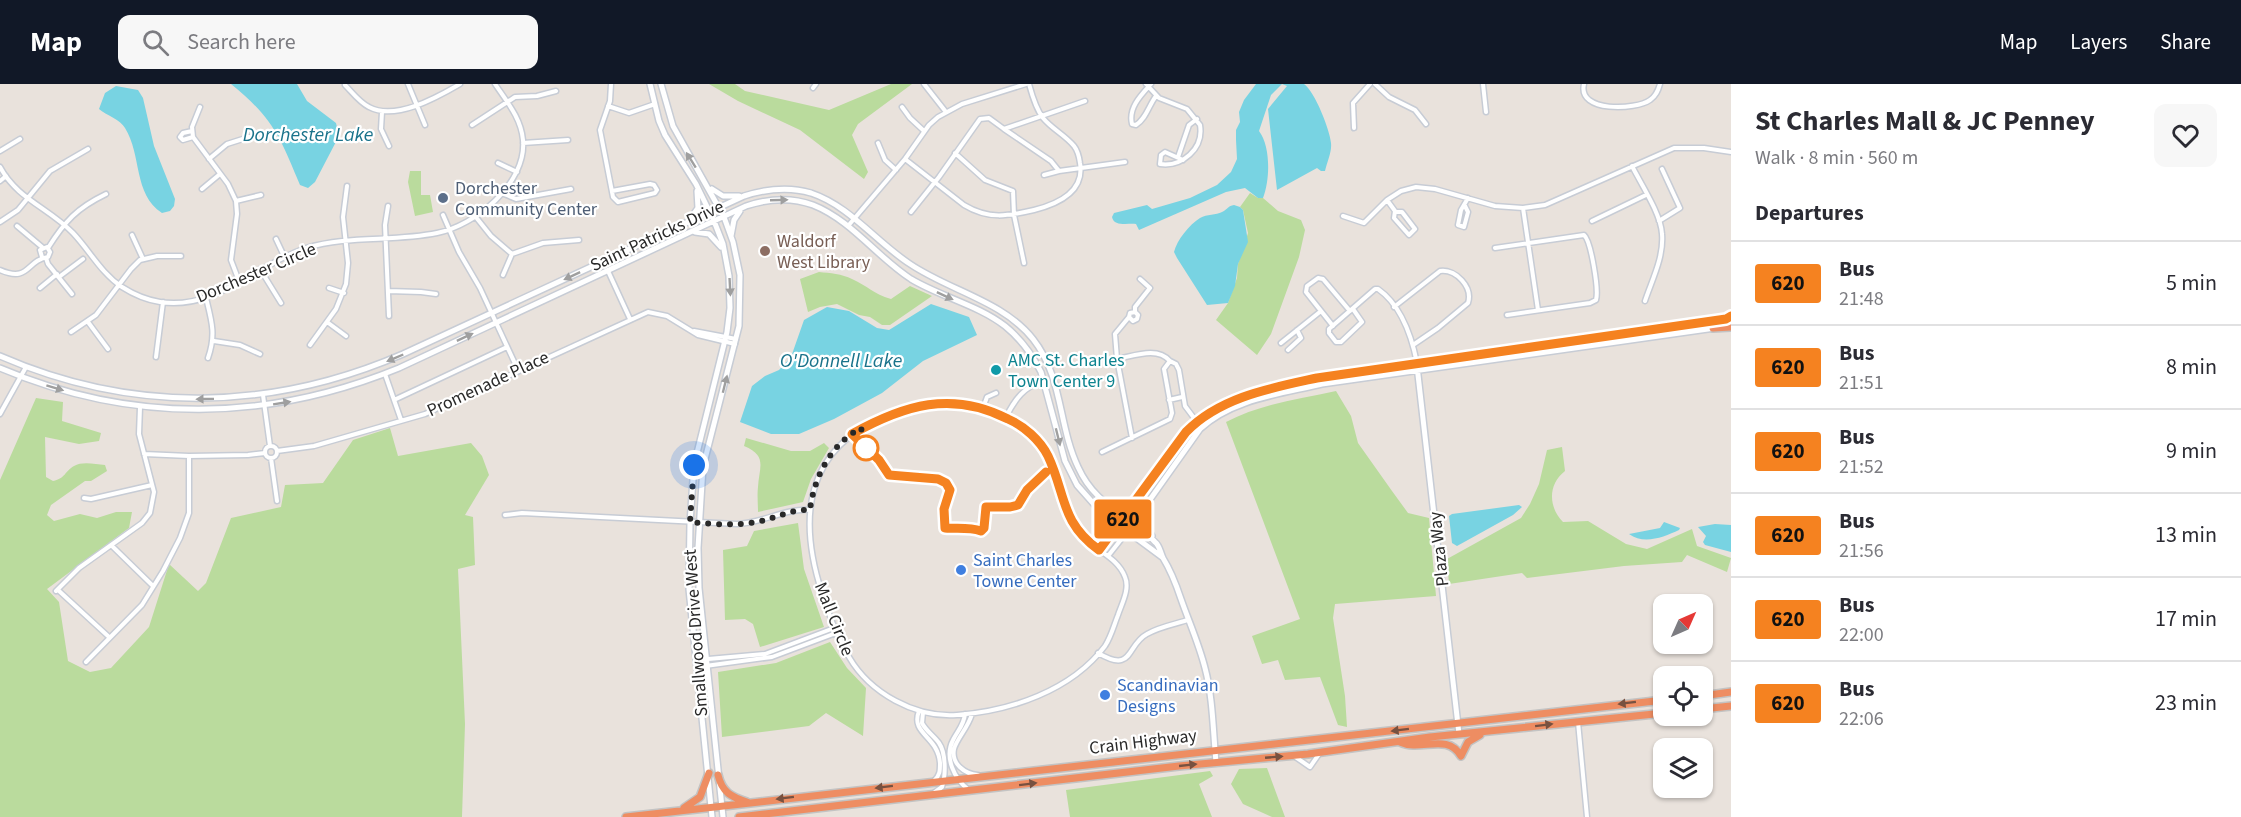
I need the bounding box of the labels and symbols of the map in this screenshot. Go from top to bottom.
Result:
water label: Dorchester Lake [243,121,373,149]
one-way arrow [686,151,697,168]
place label: Dorchester Community Center [455,176,598,222]
marker: Dorchester Community Center [436,191,450,205]
street label: Saint Patricks Drive [586,194,728,278]
one-way arrow [770,196,789,205]
place label: Waldorf West Library [777,229,871,275]
street label: Dorchester Circle [192,236,320,310]
marker: Waldorf West Library [758,244,772,258]
one-way arrow [563,271,580,280]
one-way arrow [725,278,734,297]
one-way arrow [936,291,953,300]
one-way arrow [457,333,474,342]
street label: Promenade Place [423,345,553,423]
water label: O'Donnell Lake [780,347,902,375]
place label: AMC St. Charles Town Center 9 [1008,348,1125,394]
one-way arrow [385,353,403,363]
marker: AMC St. Charles Town Center 9 [989,363,1003,377]
one-way arrow [721,374,731,393]
one-way arrow [46,384,64,393]
one-way arrow [196,394,215,403]
one-way arrow [273,398,292,407]
one-way arrow [1054,428,1064,446]
unlabelled marker [853,435,879,461]
your location [679,450,709,480]
line badge: 620 [1088,500,1158,538]
street label: Plaza Way [1423,510,1455,588]
street label: Smallwood Drive West [678,548,714,718]
place label: Saint Charles Towne Center [973,548,1077,594]
marker: Saint Charles Towne Center [954,563,968,577]
street label: Mall Circle [808,578,860,660]
north arrow [1653,594,1713,654]
place label: Scandinavian Designs [1117,673,1219,719]
marker: Scandinavian Designs [1098,688,1112,702]
one-way arrow [1617,698,1636,708]
one-way arrow [1534,720,1553,730]
street label: Crain Highway [1088,723,1199,761]
one-way arrow [1391,725,1410,734]
one-way arrow [1265,752,1284,762]
one-way arrow [1178,760,1197,770]
one-way arrow [1018,779,1037,789]
one-way arrow [874,782,893,792]
one-way arrow [775,794,794,803]

